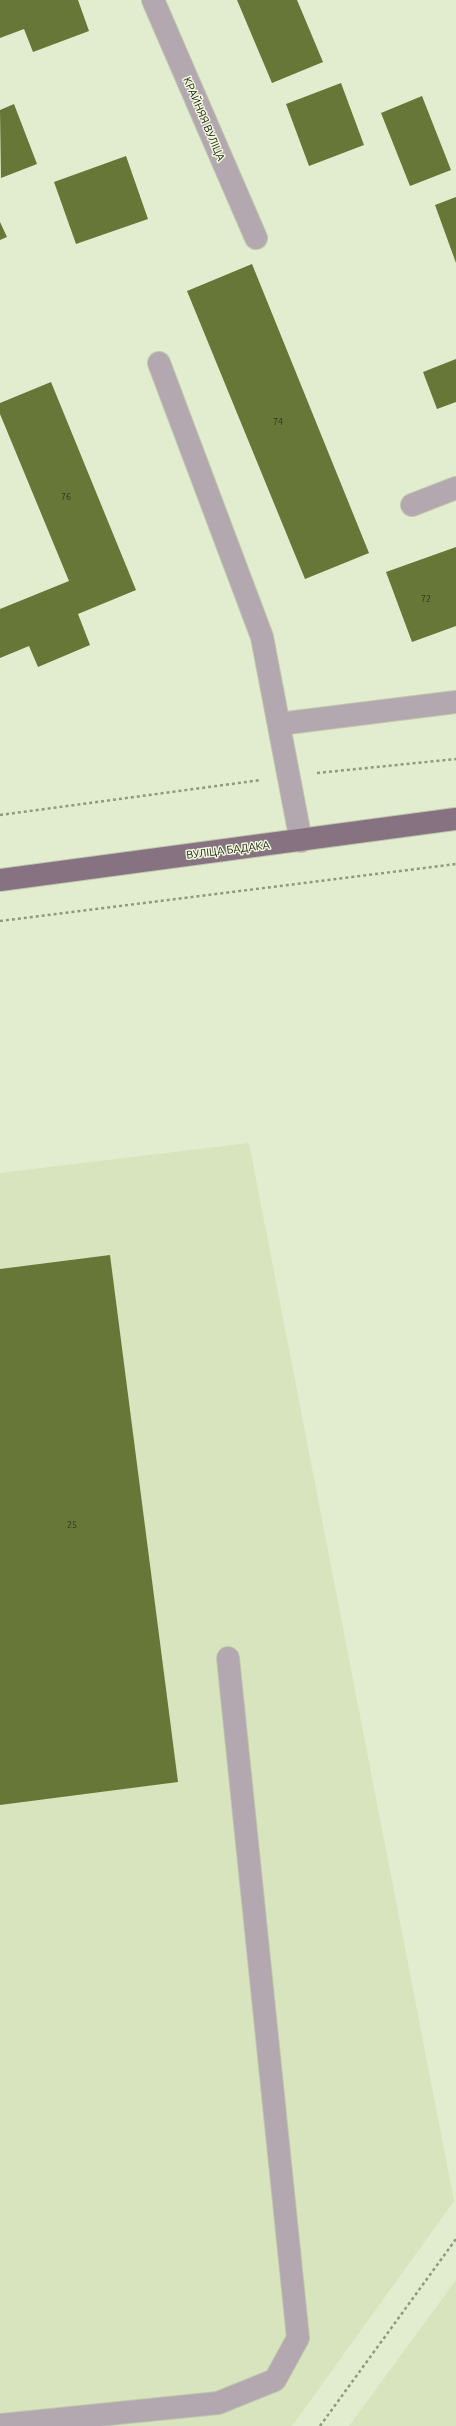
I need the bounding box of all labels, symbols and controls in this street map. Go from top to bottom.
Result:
street label: КРАЙНЯЯ ВУЛІЦА [180,75,228,163]
house number: 74 [273,417,283,427]
house number: 76 [61,492,71,502]
house number: 72 [421,594,431,604]
street label: ВУЛІЦА БАДАКА [186,838,270,862]
house number: 25 [67,1520,77,1530]

